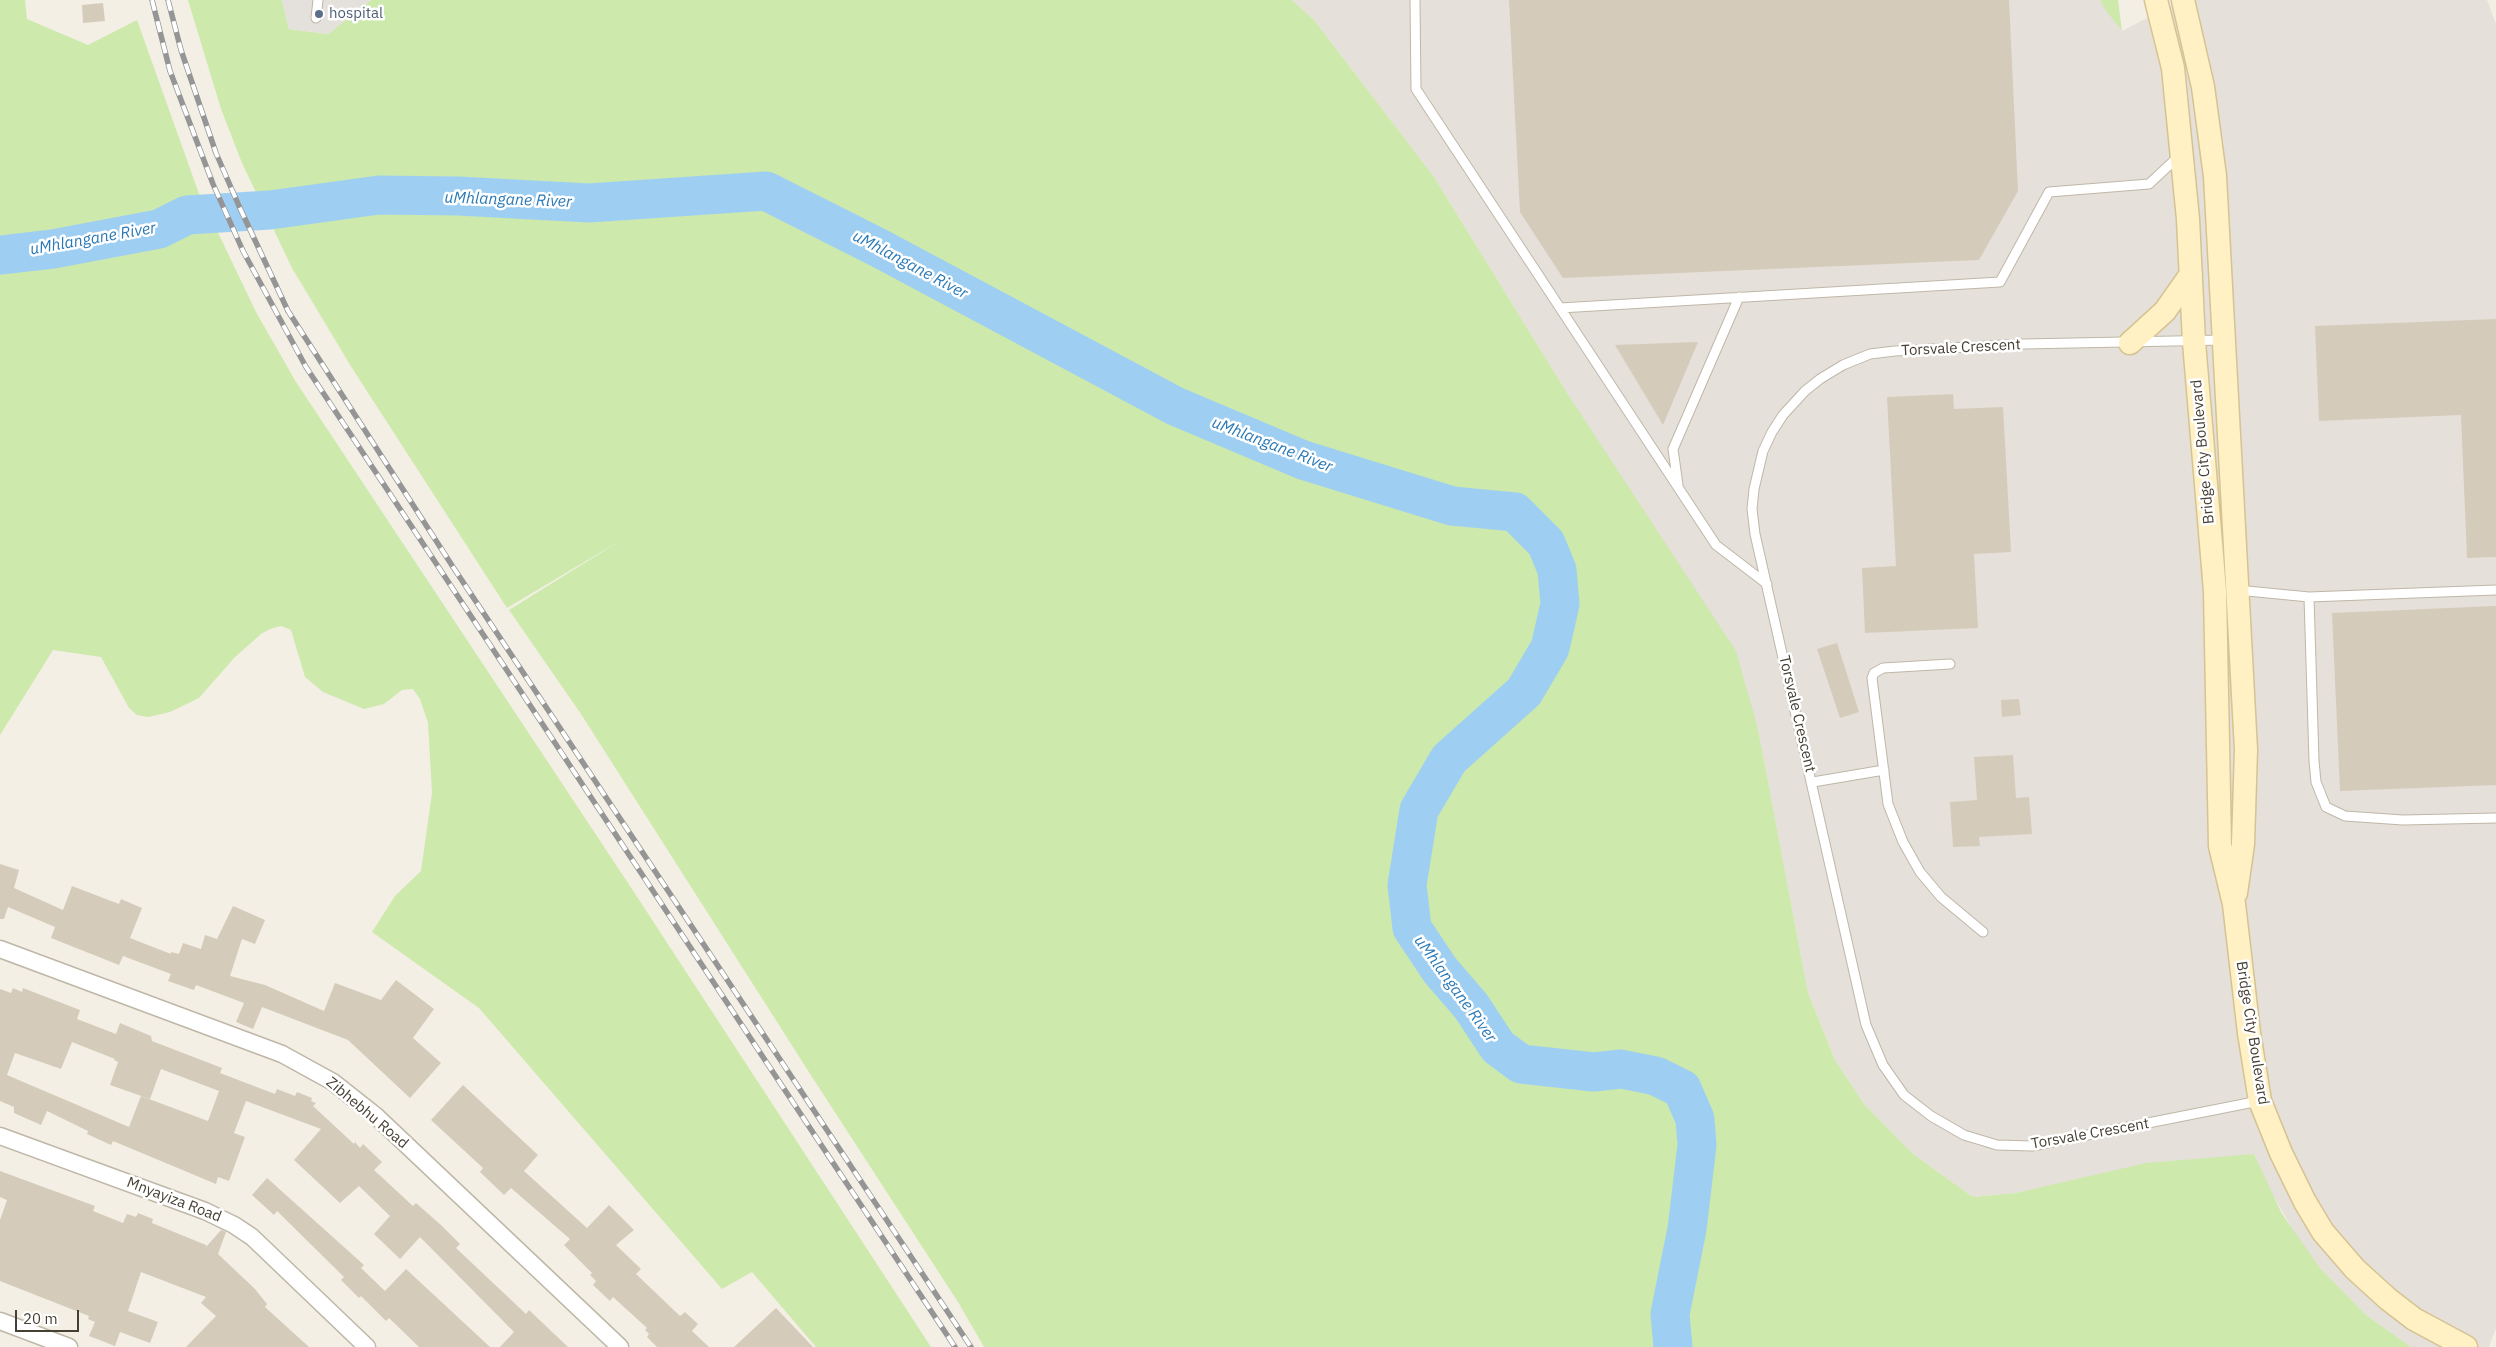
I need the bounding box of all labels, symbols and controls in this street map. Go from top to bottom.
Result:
place label: hospital [329,5,383,23]
marker: hospital [313,8,325,20]
water label: uMhlangane River [444,188,572,212]
water label: uMhlangane River [29,218,157,260]
water label: uMhlangane River [849,227,971,303]
street label: Torsvale Crescent [1901,336,2021,360]
street label: Bridge City Boulevard [2188,379,2218,525]
water label: uMhlangane River [1209,413,1335,477]
street label: Torsvale Crescent [1775,654,1819,774]
water label: uMhlangane River [1410,932,1500,1046]
street label: Bridge City Boulevard [2232,960,2272,1106]
street label: Zibhebhu Road [322,1073,412,1153]
street label: Torsvale Crescent [2030,1115,2150,1153]
street label: Mnyayiza Road [124,1174,224,1226]
scale bar [18,1300,81,1332]
text: 20 m [23,1309,58,1328]

